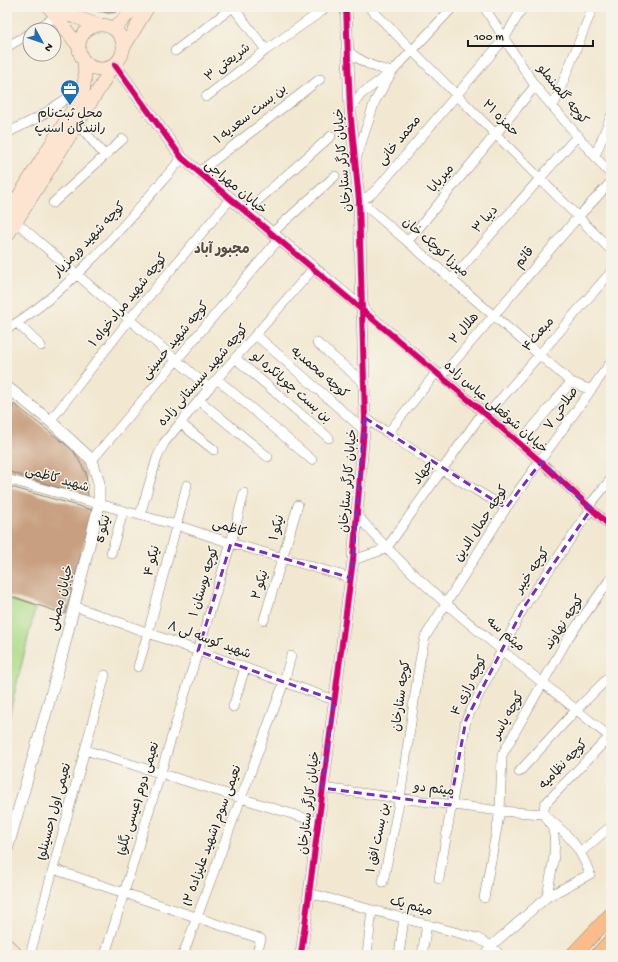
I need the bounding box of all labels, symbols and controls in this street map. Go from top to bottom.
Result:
north arrow [22,22,62,62]
scale bar [468,22,593,48]
text: 100 m [473,31,504,45]
text: N [41,41,55,54]
street label: شریعتی ۳ [202,41,254,85]
street label: کوچه گلصنملو [533,60,593,128]
office icon: محل ثبت‌نام رانندگان اسنپ [59,78,81,106]
street label: بن بست سعدیه ۱ [212,82,290,148]
street label: حمزه ۲۱ [479,98,522,141]
place label: محل ثبت‌نام رانندگان اسنپ [34,106,106,137]
street label: خیابان کارگر ستارخان [330,107,356,213]
street label: محمد خانی [375,113,425,169]
street label: خیابان مهراجی [201,158,269,218]
street label: میربابا [426,162,458,196]
street label: کوچه شهید ورمزیار [50,199,130,281]
street label: دیبا ۳ [470,203,502,237]
street label: میرزا کوچک خان [399,215,471,281]
district label: مجبور آباد [194,240,250,259]
street label: قائم [512,245,539,272]
street label: ۱ کوچه شهید مرادخواه [87,251,172,351]
street label: کوچه شهید حسینی [139,299,213,383]
street label: هلال ۲ [447,310,483,348]
street label: مبعث۴ [520,315,558,355]
street label: کوچه شهید سیستانی زاده [156,322,253,430]
street label: کوچه محمدیه [287,344,351,402]
street label: بن بست چوپانکره لو [247,349,334,427]
street label: خیابان شوقعلی عباس زاده [440,359,550,457]
street label: صلاحی ۷ [542,385,582,433]
street label: خیابان کارگر ستارخان [335,428,361,534]
street label: جهاد [410,458,438,488]
street label: شهید کاظمی [23,464,91,496]
street label: کوچه جمال الدین [452,483,512,565]
street label: نیکو 5 [93,513,115,545]
street label: نیکو ۱ [267,513,289,543]
street label: کاظمی [210,517,248,542]
street label: نیکو ۴ [142,544,164,578]
street label: کوچه بوستان ۱ [187,545,223,619]
street label: کوچه خیبر [512,545,554,597]
street label: خیابان مصلی [47,563,77,633]
street label: نیکو ۲ [249,568,273,602]
street label: کوچه نهاوند [542,592,589,653]
street label: میثم سه [482,615,527,656]
street label: شهید کوسه لی ۸ [165,619,253,663]
street label: کوچه رازی ۴ [449,653,491,719]
street label: کوچه ستارخان [390,659,415,733]
street label: کوچه یاسر [489,689,528,743]
street label: کوچه نظامیه [537,737,592,793]
street label: نعیمی دوم (عیسی بگلو) [113,740,164,858]
street label: خیابان کارگر ستارخان [294,750,324,856]
street label: نعیمی اول (حسینلو) [35,761,75,863]
street label: نعیمی سوم (شهید علیزاده ۲) [180,763,247,909]
street label: میثم دو [412,780,455,801]
street label: بن بست افق ۱ [364,802,394,874]
street label: میثم یک [388,894,434,921]

